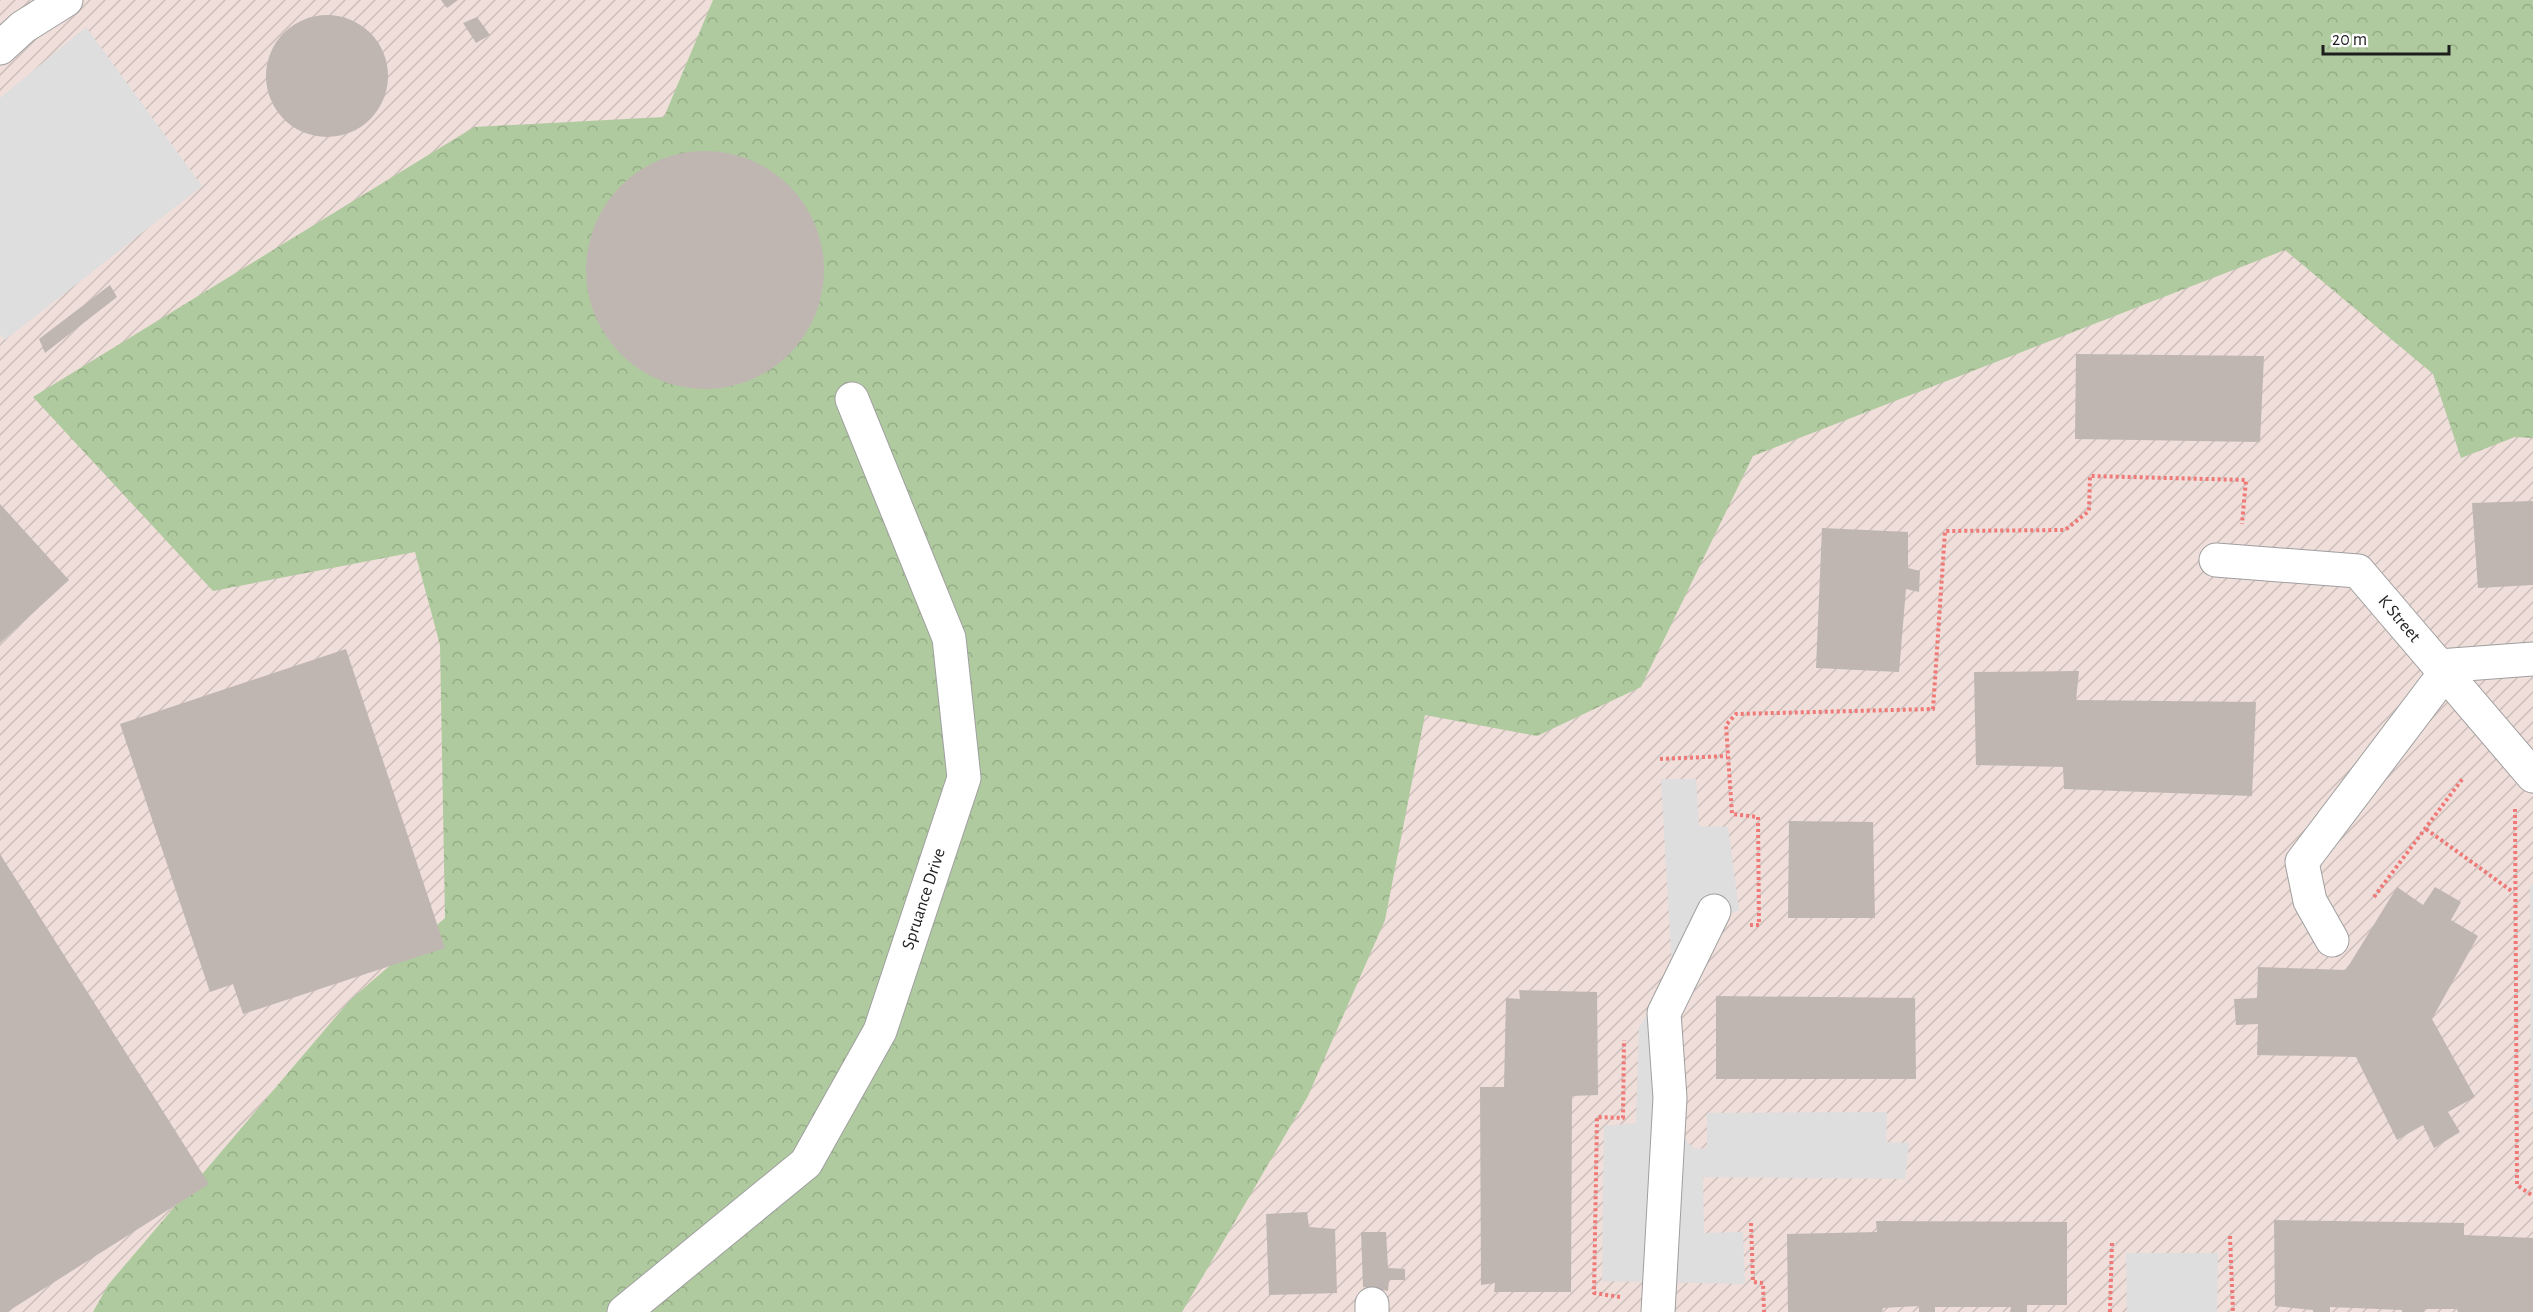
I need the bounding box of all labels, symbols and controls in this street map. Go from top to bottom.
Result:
scale bar [2323,18,2449,56]
text: 20 m [2332,31,2367,49]
street label: K Street [2374,592,2424,646]
street label: Spruance Drive [899,846,949,952]

